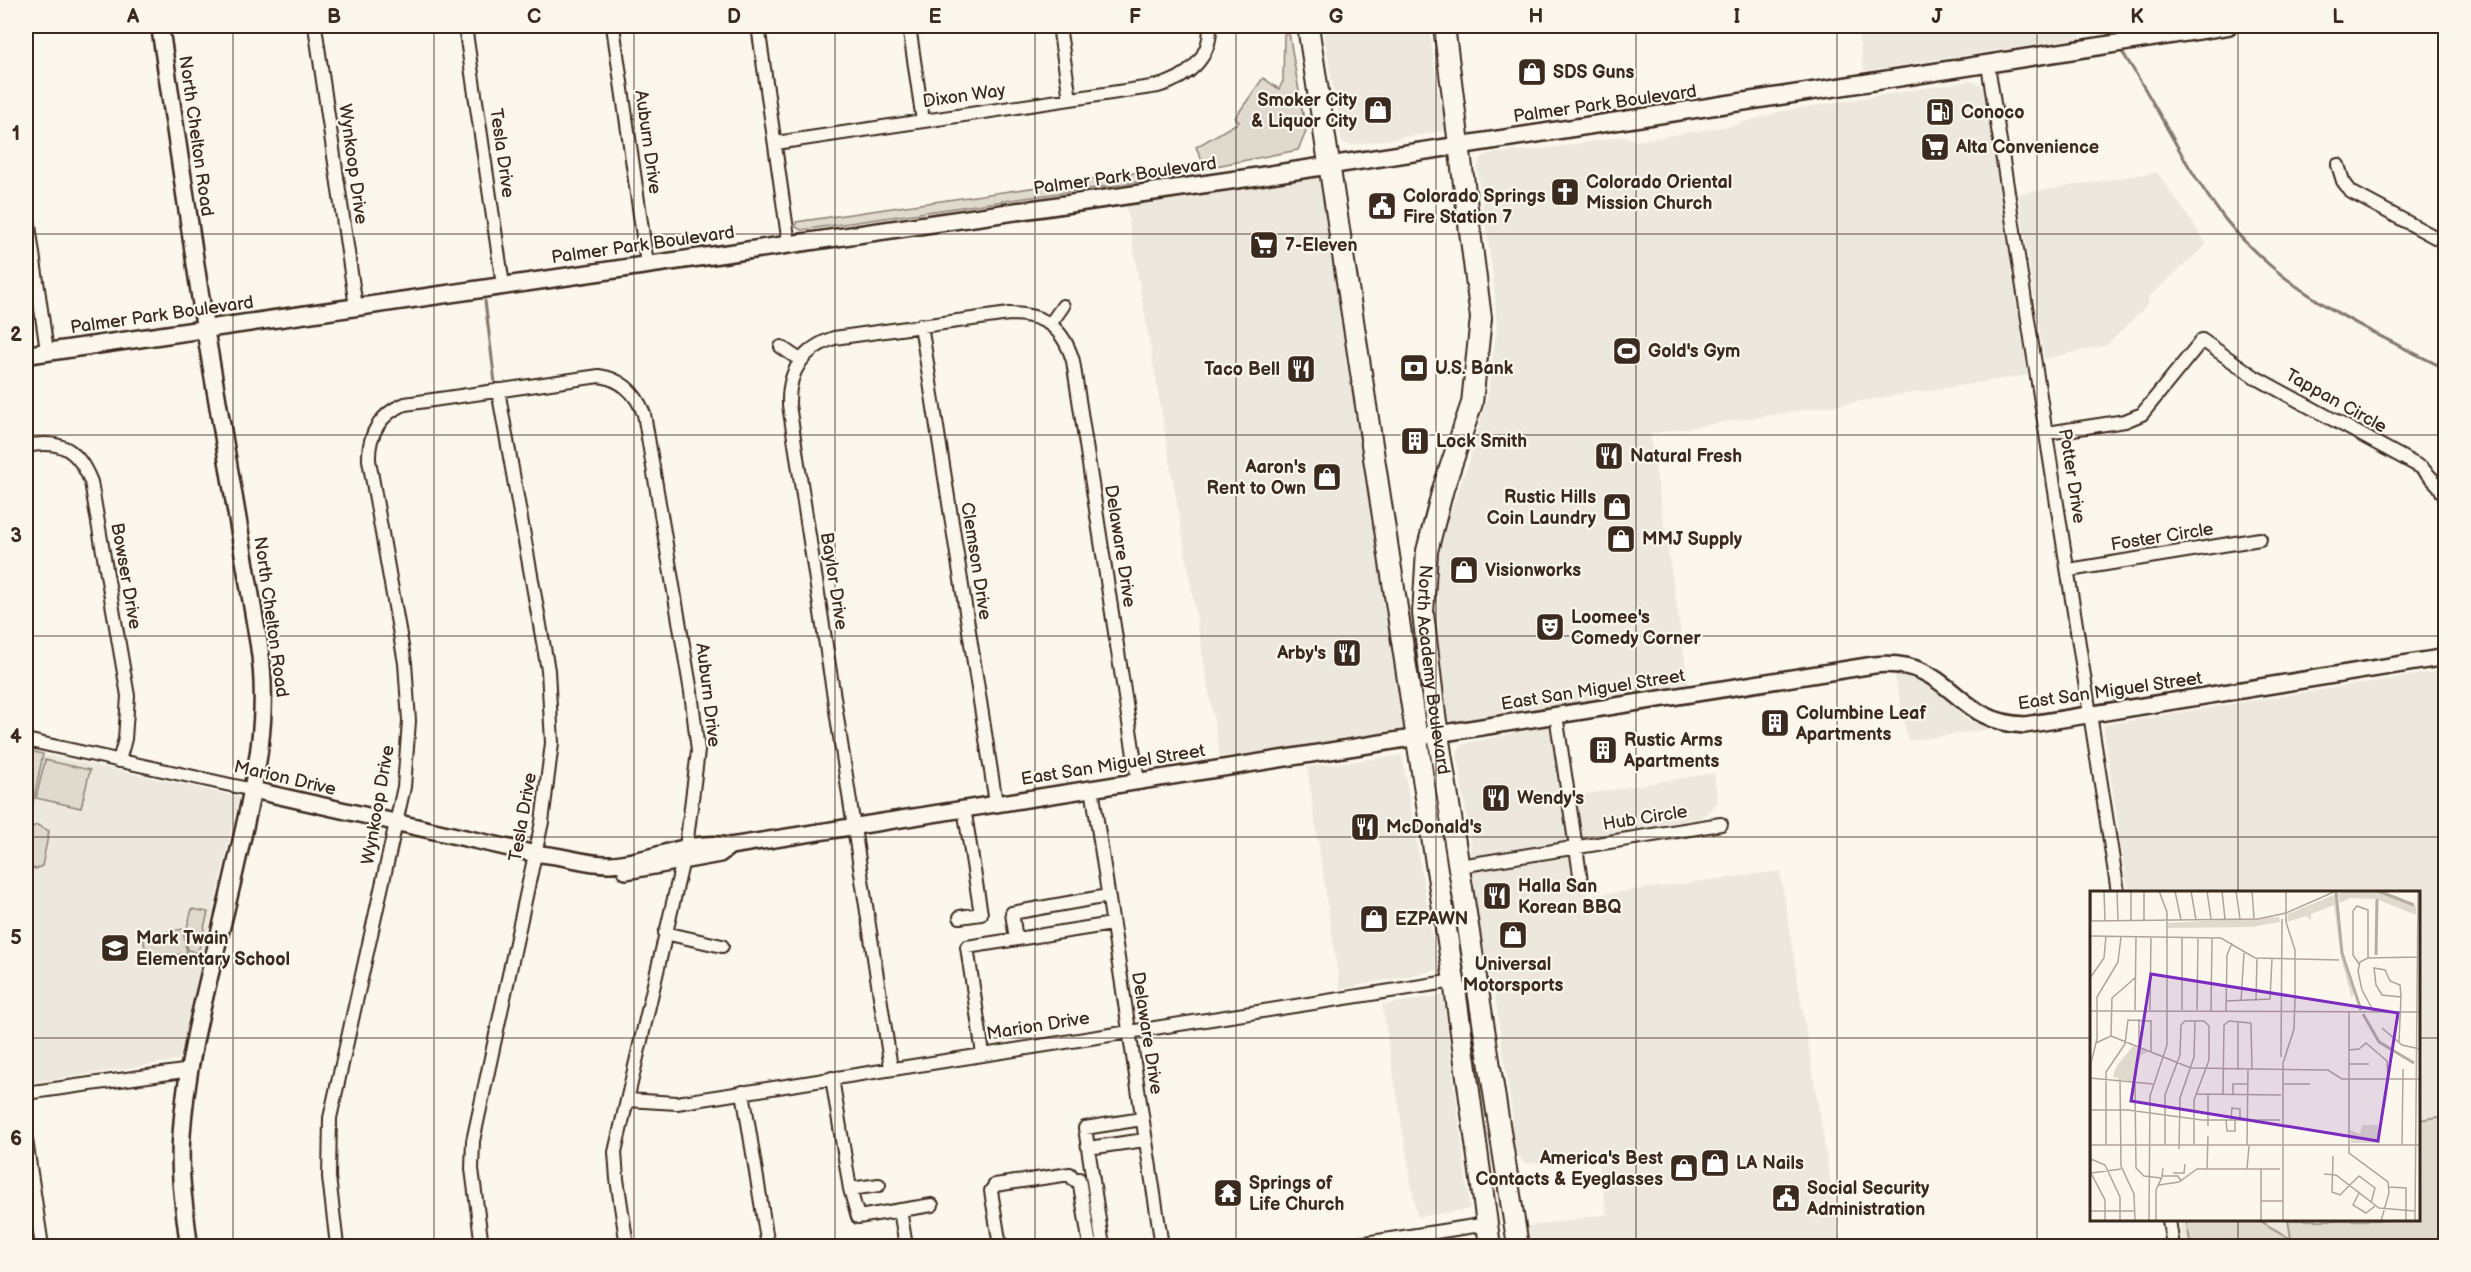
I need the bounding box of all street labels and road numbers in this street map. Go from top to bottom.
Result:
street label: North Chelton Road [174,54,218,218]
street label: Dixon Way [921,80,1008,112]
street label: Palmer Park Boulevard [1512,81,1698,127]
street label: Auburn Drive [630,89,666,196]
street label: Wynkoop Drive [334,103,372,226]
street label: Tesla Drive [485,107,519,199]
street label: Palmer Park Boulevard [1032,153,1218,199]
street label: Palmer Park Boulevard [550,222,736,268]
street label: Palmer Park Boulevard [69,292,255,338]
street label: Tappan Circle [2282,365,2391,438]
street label: Potter Drive [2054,427,2090,525]
street label: Delaware Drive [1100,483,1140,609]
street label: Clemson Drive [956,501,996,622]
street label: Foster Circle [2109,518,2215,555]
street label: Bowser Drive [106,521,146,631]
street label: Baylor Drive [816,531,852,632]
street label: North Chelton Road [249,535,293,699]
street label: North Academy Boulevard [1412,564,1455,776]
street label: Auburn Drive [691,642,725,749]
street label: East San Miguel Street [1500,665,1687,715]
street label: East San Miguel Street [2017,668,2204,714]
street label: East San Miguel Street [1020,740,1207,790]
street label: Wynkoop Drive [357,743,399,866]
street label: Marion Drive [232,756,338,800]
street label: Tesla Drive [505,771,541,863]
street label: Hub Circle [1601,801,1689,835]
street label: Delaware Drive [1127,970,1167,1096]
street label: Marion Drive [985,1007,1091,1045]

